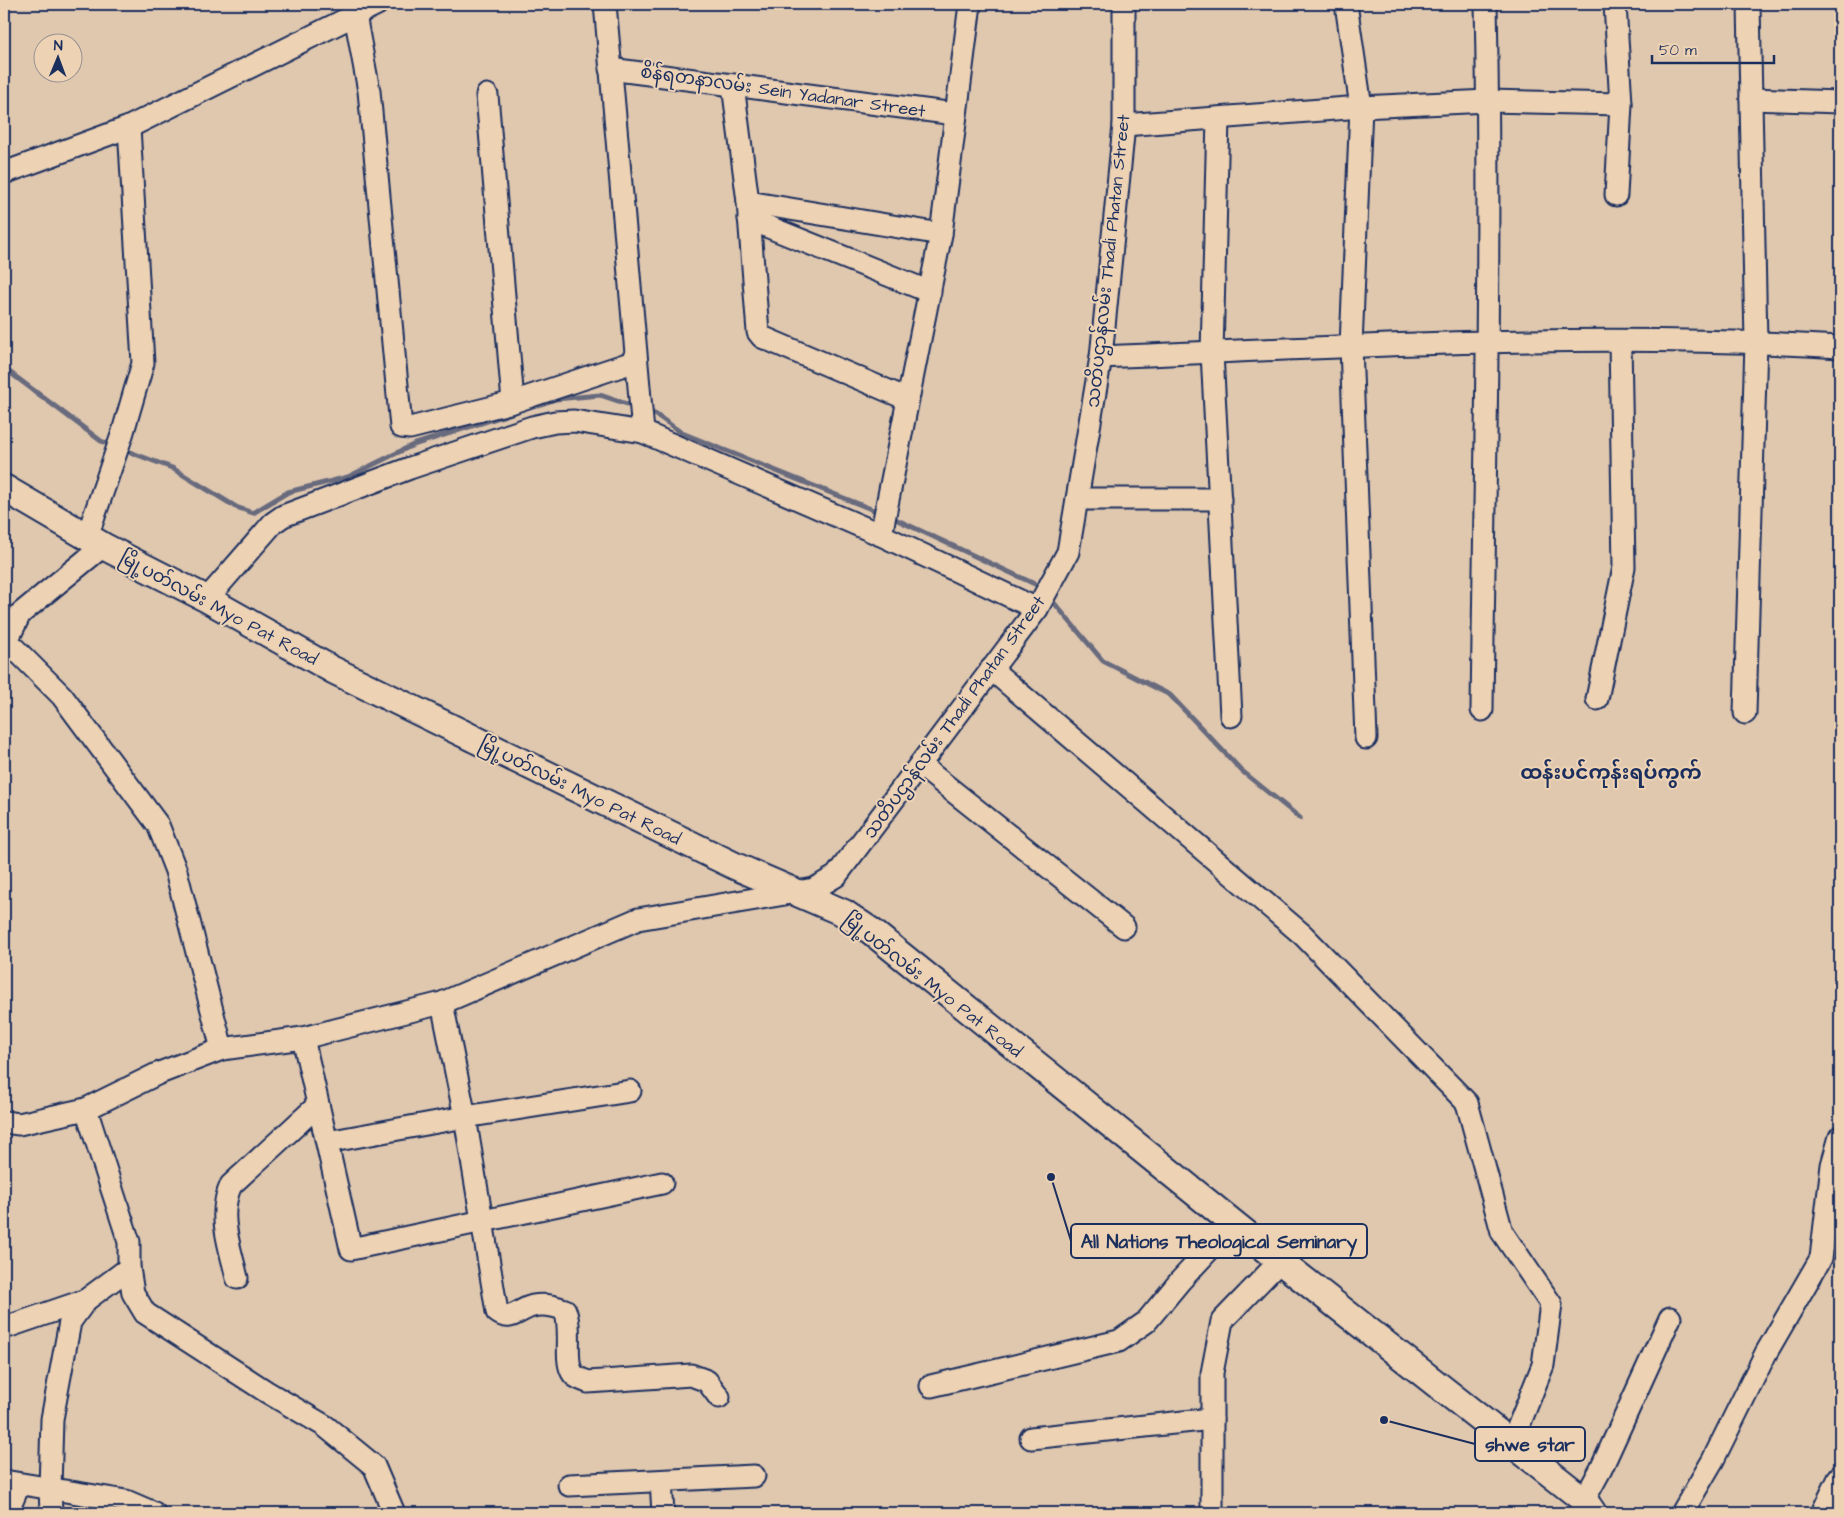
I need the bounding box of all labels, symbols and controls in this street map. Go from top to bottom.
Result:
north arrow [32,32,82,82]
scale bar [1652,32,1774,64]
text: N [54,36,63,56]
text: 50 m [1659,40,1697,61]
street label: စိန်ရတနာလမ်း Sein Yadanar Street [639,57,928,126]
street label: သတိပဌာန်လမ်း Thadi Phatan Street [1079,112,1138,409]
street label: မြို့ပတ်လမ်း Myo Pat Road [114,544,323,673]
street label: သတိပဌာန်လမ်း Thadi Phatan Street [856,589,1053,845]
street label: မြို့ပတ်လမ်း Myo Pat Road [474,730,686,853]
district label: ထန်းပင်ကုန်းရပ်ကွက် [1520,759,1702,788]
street label: မြို့ပတ်လမ်း Myo Pat Road [836,906,1029,1065]
callout: All Nations Theological Seminary [1071,1224,1367,1258]
text: All Nations Theological Seminary [1081,1229,1358,1257]
callout: shwe star [1475,1427,1585,1461]
text: shwe star [1485,1432,1575,1459]

